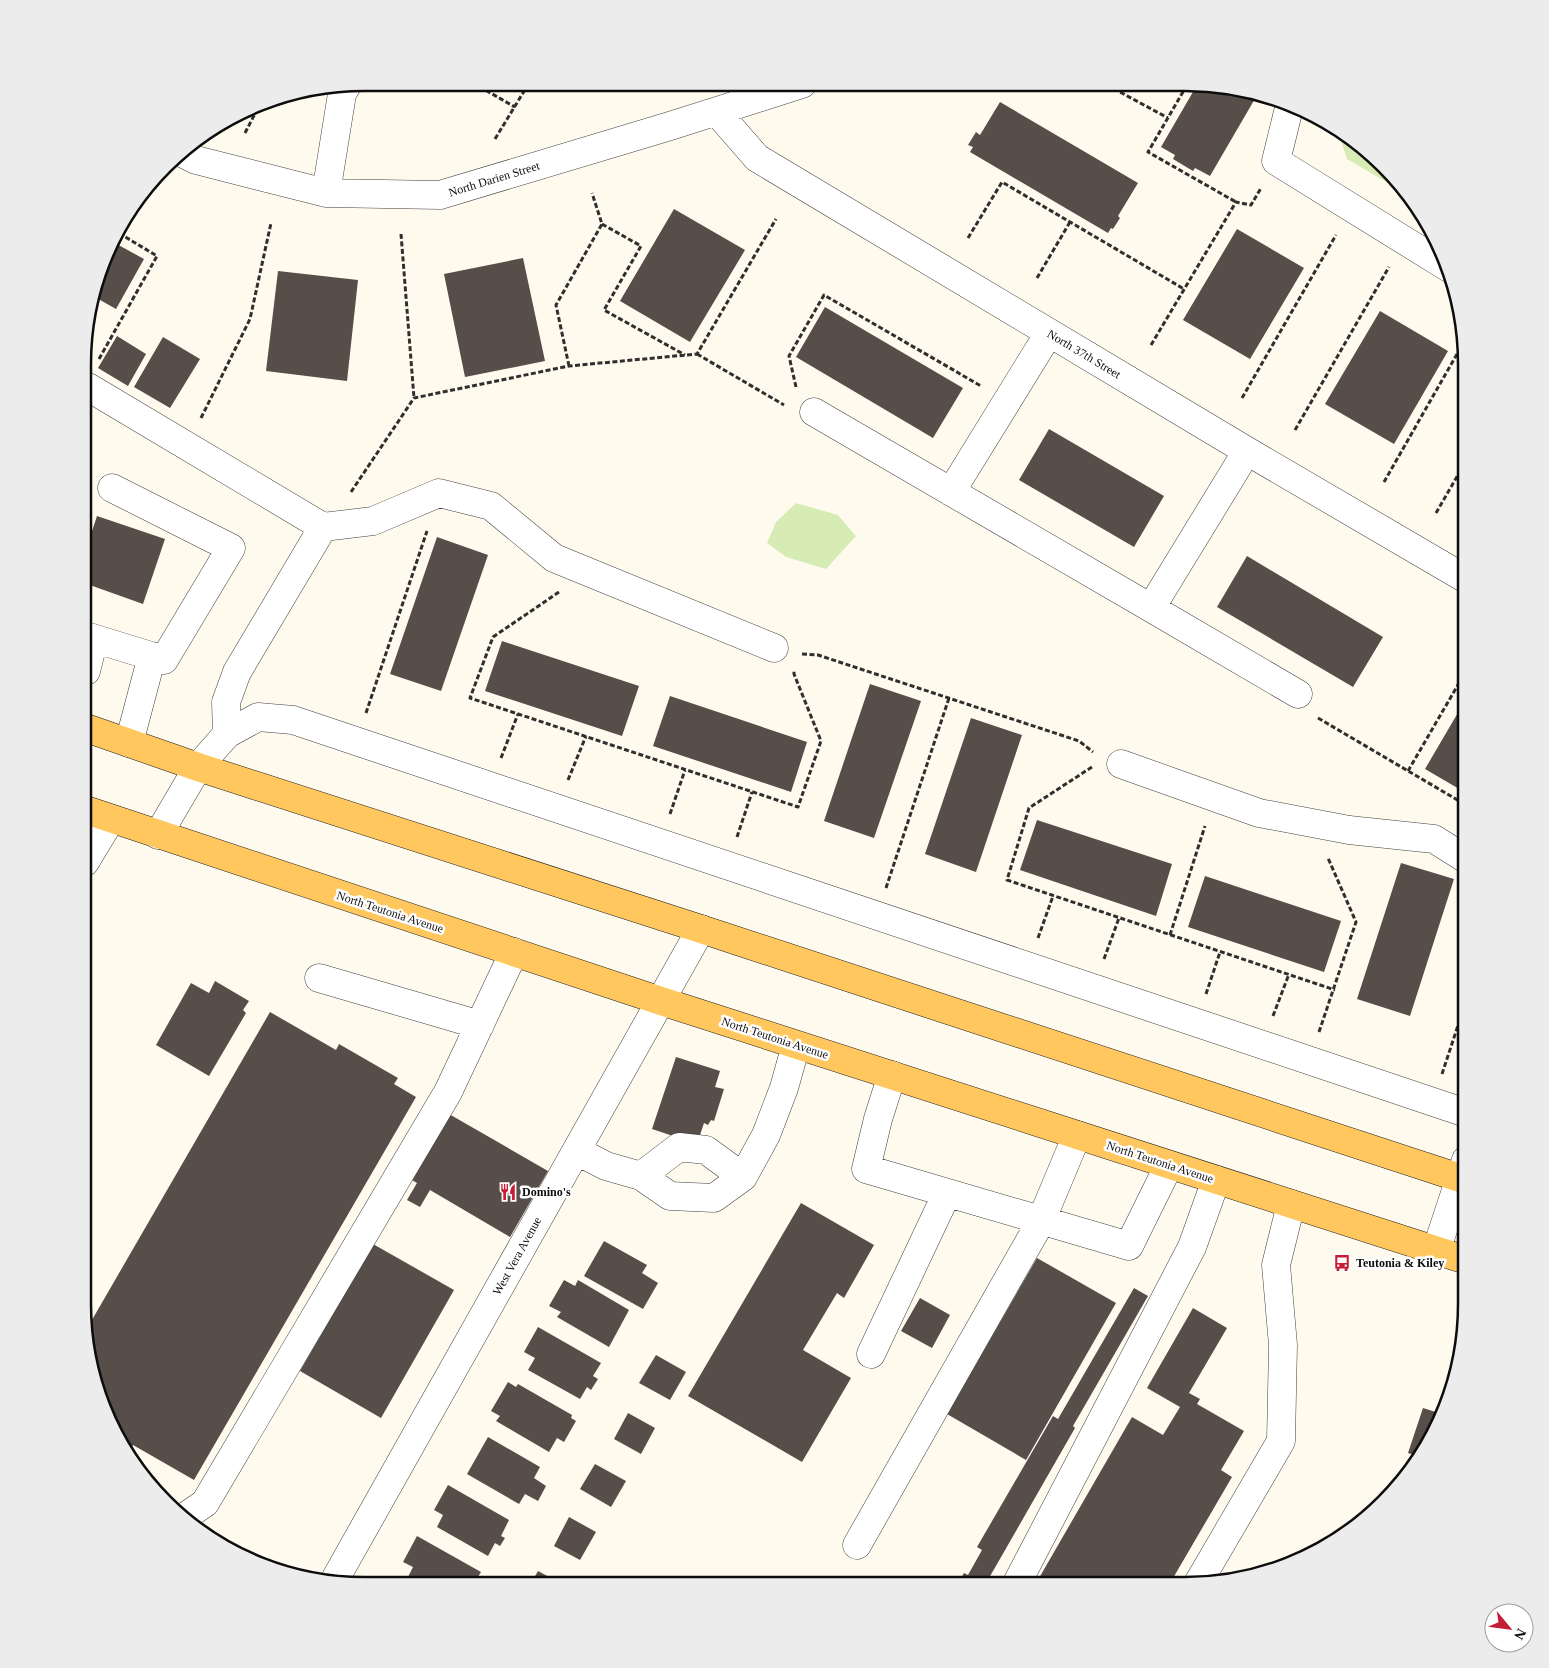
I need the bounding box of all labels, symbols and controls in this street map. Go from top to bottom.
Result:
street label: North Darien Street [447,158,542,200]
street label: North 37th Street [1045,327,1124,382]
street label: North Teutonia Avenue [335,888,445,936]
street label: North Teutonia Avenue [720,1014,830,1062]
street label: North Teutonia Avenue [1105,1138,1215,1186]
restaurant icon: Domino's [498,1182,518,1202]
place label: Domino's [522,1185,571,1199]
street label: West Vera Avenue [490,1214,544,1298]
bus stop icon: Teutonia & Kiley [1332,1253,1352,1273]
place label: Teutonia & Kiley [1356,1256,1444,1270]
north arrow [1484,1603,1534,1653]
text: N [1511,1626,1529,1642]

